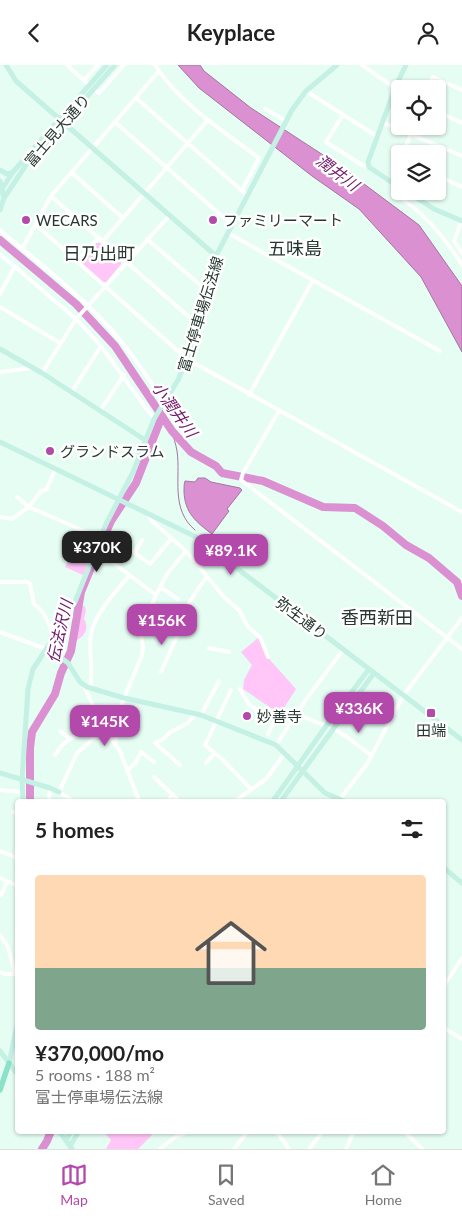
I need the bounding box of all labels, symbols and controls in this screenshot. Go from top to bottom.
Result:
icon: back [20,19,48,47]
text: Keyplace [187,19,275,46]
icon: person [414,19,442,47]
map controls [391,80,446,200]
button: locate [391,80,446,135]
street label: 富士見大通り [21,90,93,170]
button: layers [391,145,446,200]
water label: 潤井川 [313,150,364,195]
place label: WECARS [36,211,98,229]
place label: ファミリーマート [223,211,343,229]
marker: WECARS [20,214,32,226]
marker: ファミリーマート [207,214,219,226]
district label: 五味島 [268,237,322,259]
district label: 日乃出町 [63,242,135,264]
street label: 富士停車場伝法線 [174,254,226,374]
water label: 小潤井川 [149,378,203,442]
place label: グランドスラム [60,442,165,460]
marker: グランドスラム [44,445,56,457]
pin: ¥370K [62,531,132,573]
pin: ¥89.1K [190,533,272,576]
text: ¥370K [73,537,121,556]
text: ¥89.1K [205,540,257,559]
street label: 弥生通り [273,593,331,643]
water label: 伝法沢川 [43,596,76,664]
pin: ¥156K [127,603,197,646]
district label: 香西新田 [341,606,413,628]
text: ¥156K [138,610,186,629]
pin: ¥336K [324,691,394,734]
text: ¥336K [335,698,383,717]
pin: ¥145K [70,705,140,747]
place label: 妙善寺 [257,707,302,725]
marker: 田端 [425,707,437,719]
marker: 妙善寺 [241,710,253,722]
text: ¥145K [81,711,129,730]
place label: 田端 [416,721,446,739]
icon: filters [398,815,426,843]
text: 5 homes [35,817,114,842]
icon: home [186,908,276,998]
text: ¥370,000/mo [35,1040,164,1065]
text: 5 rooms · 188 m² [35,1065,155,1084]
text: 富士停車場伝法線 [35,1087,163,1106]
tab: Map [60,1161,88,1208]
tab: Saved [208,1161,245,1208]
tab: Home [365,1161,402,1208]

